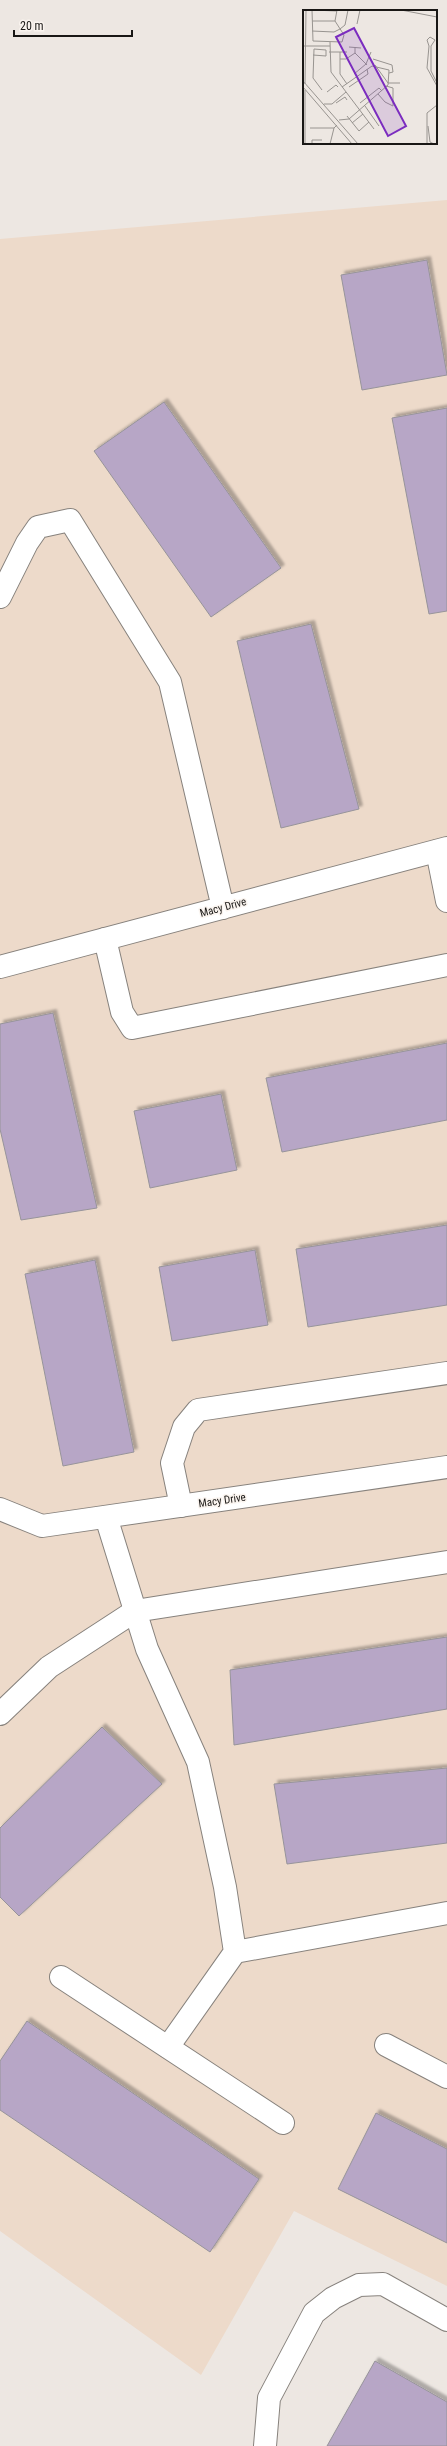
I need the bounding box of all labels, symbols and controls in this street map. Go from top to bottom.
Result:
inset map [303,10,437,144]
scale bar [14,12,132,38]
text: 20 m [20,19,44,33]
street label: Macy Drive [198,895,248,920]
street label: Macy Drive [198,1491,247,1510]

